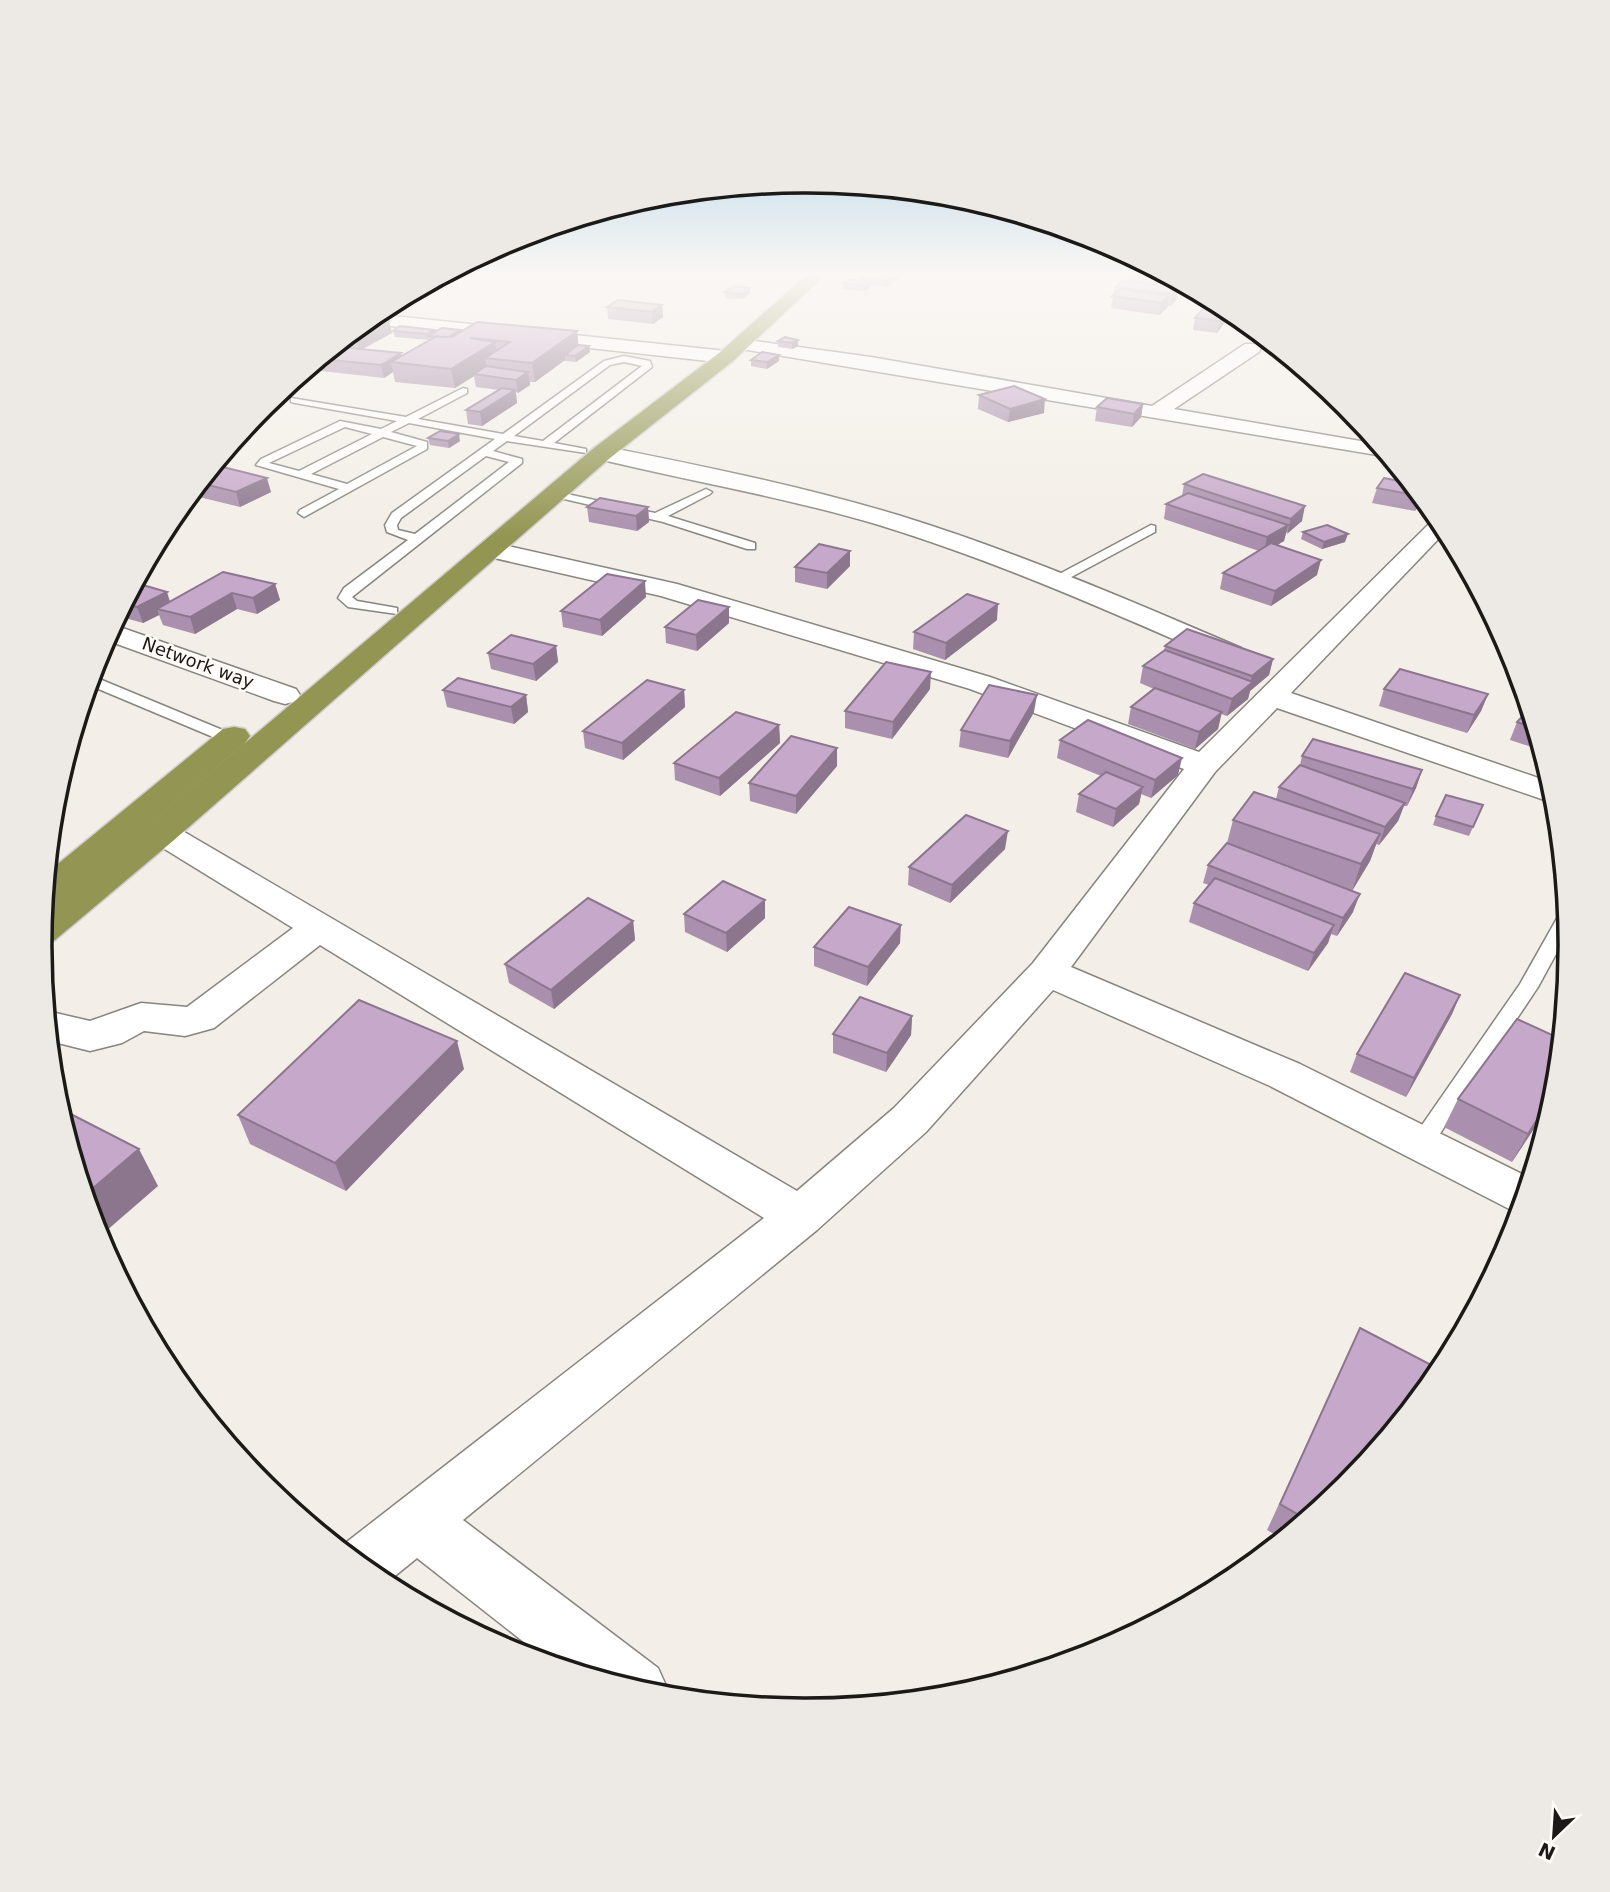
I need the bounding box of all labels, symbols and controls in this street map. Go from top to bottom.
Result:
street label: Network way [139,633,257,693]
north arrow [1519,1801,1589,1871]
text: N [1535,1838,1559,1865]

